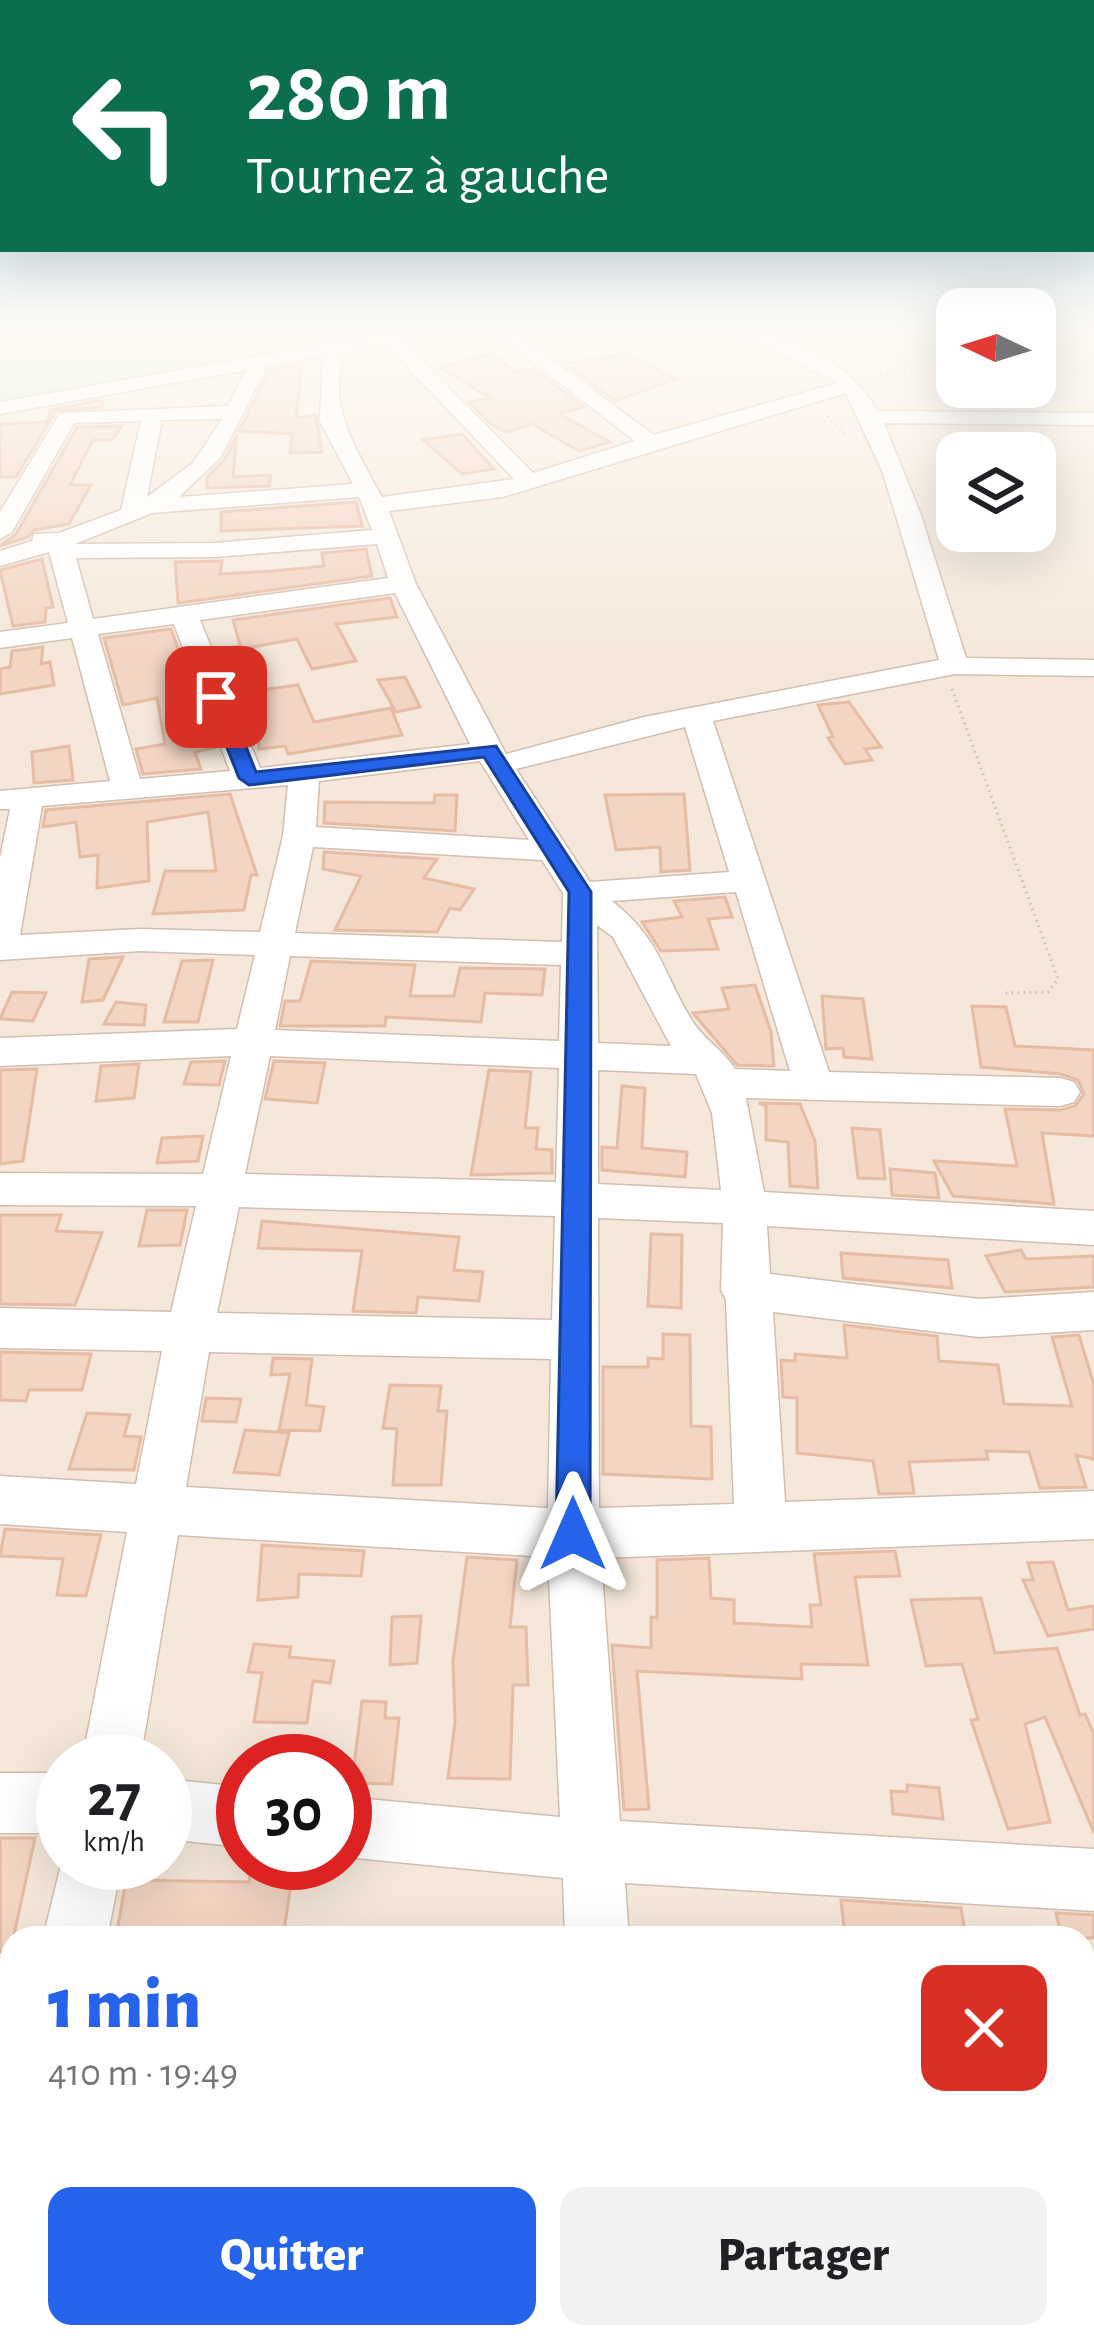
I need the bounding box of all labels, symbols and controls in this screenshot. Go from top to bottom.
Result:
icon: left [48,48,204,204]
text: 280 m [246,52,451,136]
text: Tournez à gauche [246,150,609,204]
north arrow [936,288,1056,408]
map controls [936,288,1056,552]
button: layers [936,432,1056,552]
pin [165,646,267,748]
icon: arrive [183,664,249,730]
position arrow [510,1471,636,1597]
speed limit sign: 30 [216,1734,372,1890]
text: 27 [87,1767,141,1827]
text: km/h [83,1827,145,1857]
button: close [921,1965,1047,2091]
text: 1 min [48,1969,201,2041]
text: 410 m · 19:49 [48,2054,238,2093]
button: Quitter [48,2187,536,2325]
button: Partager [560,2187,1047,2325]

